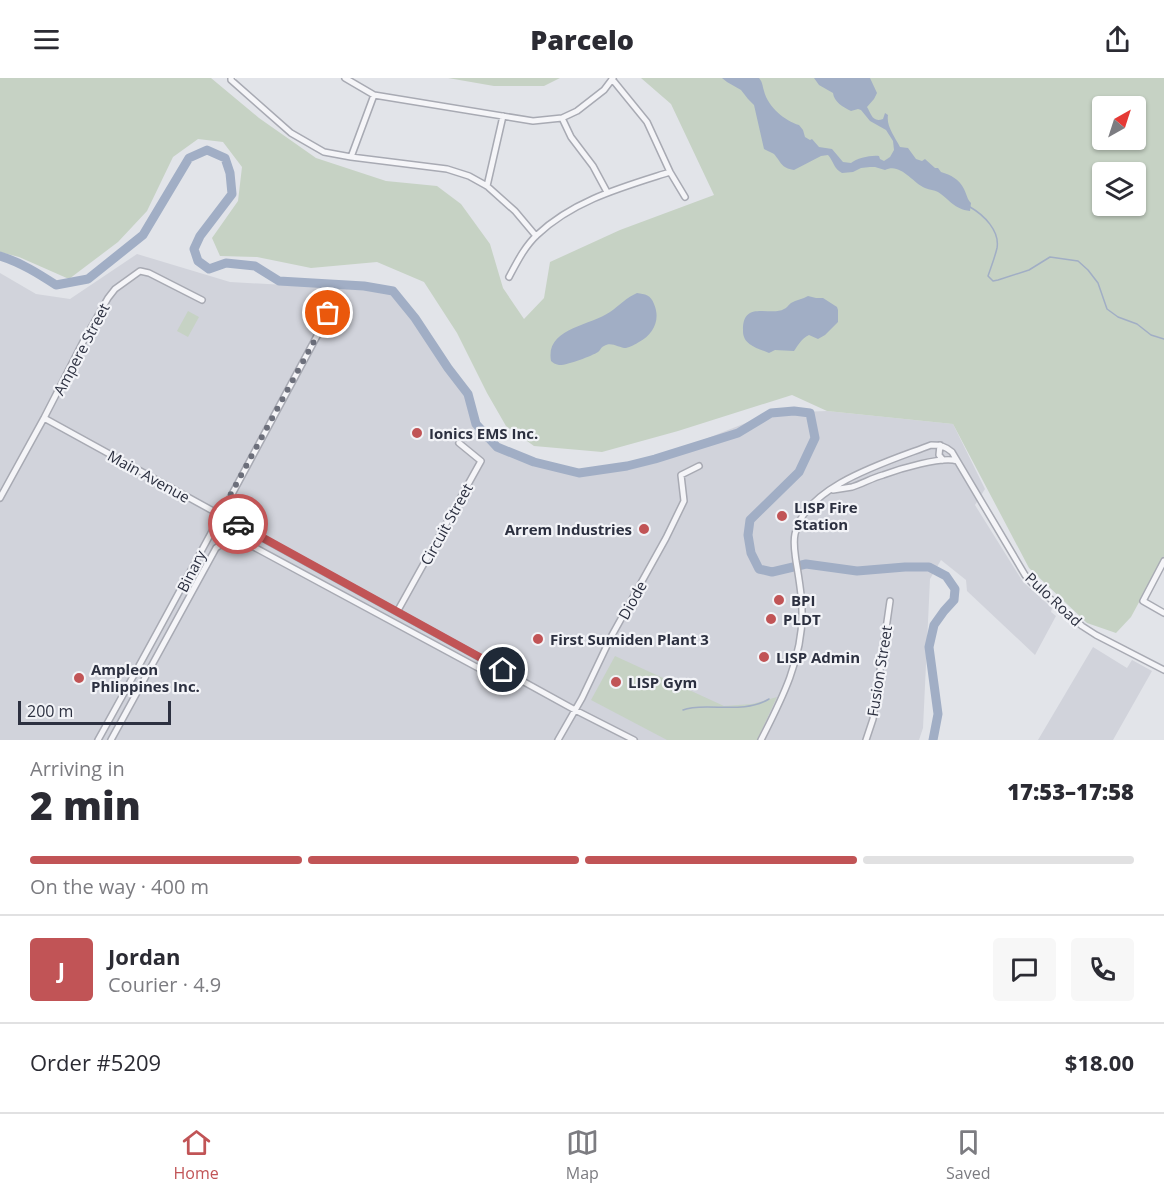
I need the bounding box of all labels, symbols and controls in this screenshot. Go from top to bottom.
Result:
text: Parcelo [530,21,634,58]
icon: menu [30,23,63,56]
icon: share [1101,23,1134,56]
north arrow [1092,96,1146,150]
map controls [1092,96,1146,216]
button: layers [1092,162,1146,216]
pin [302,287,353,338]
icon: bag [311,296,344,329]
street label: Ampere Street [48,300,114,398]
place label: Ionics EMS Inc. [429,423,538,443]
marker: Ionics EMS Inc. [410,426,424,440]
street label: Main Avenue [104,445,194,507]
street label: Circuit Street [415,479,477,569]
courier [208,494,268,554]
place label: LISP Fire Station [794,497,858,534]
icon: car [222,508,255,541]
marker: LISP Fire Station [775,509,789,523]
place label: Arrem Industries [505,519,632,539]
marker: Arrem Industries [637,522,651,536]
street label: Binary [172,546,210,595]
street label: Pulo Road [1021,568,1087,630]
street label: Diode [613,577,651,623]
place label: BPI [791,590,815,610]
marker: BPI [772,593,786,607]
place label: PLDT [783,609,821,629]
marker: PLDT [764,612,778,626]
street label: Fusion Street [862,624,896,718]
place label: First Sumiden Plant 3 [550,629,709,649]
marker: First Sumiden Plant 3 [531,632,545,646]
pin [477,644,528,695]
place label: LISP Admin [776,647,860,667]
marker: LISP Admin [757,650,771,664]
icon: home [486,653,519,686]
place label: Ampleon Phlippines Inc. [91,659,200,696]
marker: Ampleon Phlippines Inc. [72,671,86,685]
place label: LISP Gym [628,672,697,692]
marker: LISP Gym [609,675,623,689]
scale bar [18,698,171,726]
text: 200 m [27,700,73,722]
text: Arriving in [30,755,125,782]
text: 17:53–17:58 [1007,776,1134,806]
text: 2 min [30,778,141,831]
text: On the way · 400 m [30,873,209,900]
button: chat [993,938,1056,1001]
button: phone [1071,938,1134,1001]
text: Jordan [108,941,181,971]
text: J [58,954,65,984]
text: Courier · 4.9 [108,971,221,998]
text: Order #5209 [30,1047,161,1077]
text: $18.00 [1065,1047,1134,1077]
tab: Home [174,1126,219,1184]
tab: Map [566,1126,599,1184]
tab: Saved [946,1126,990,1184]

